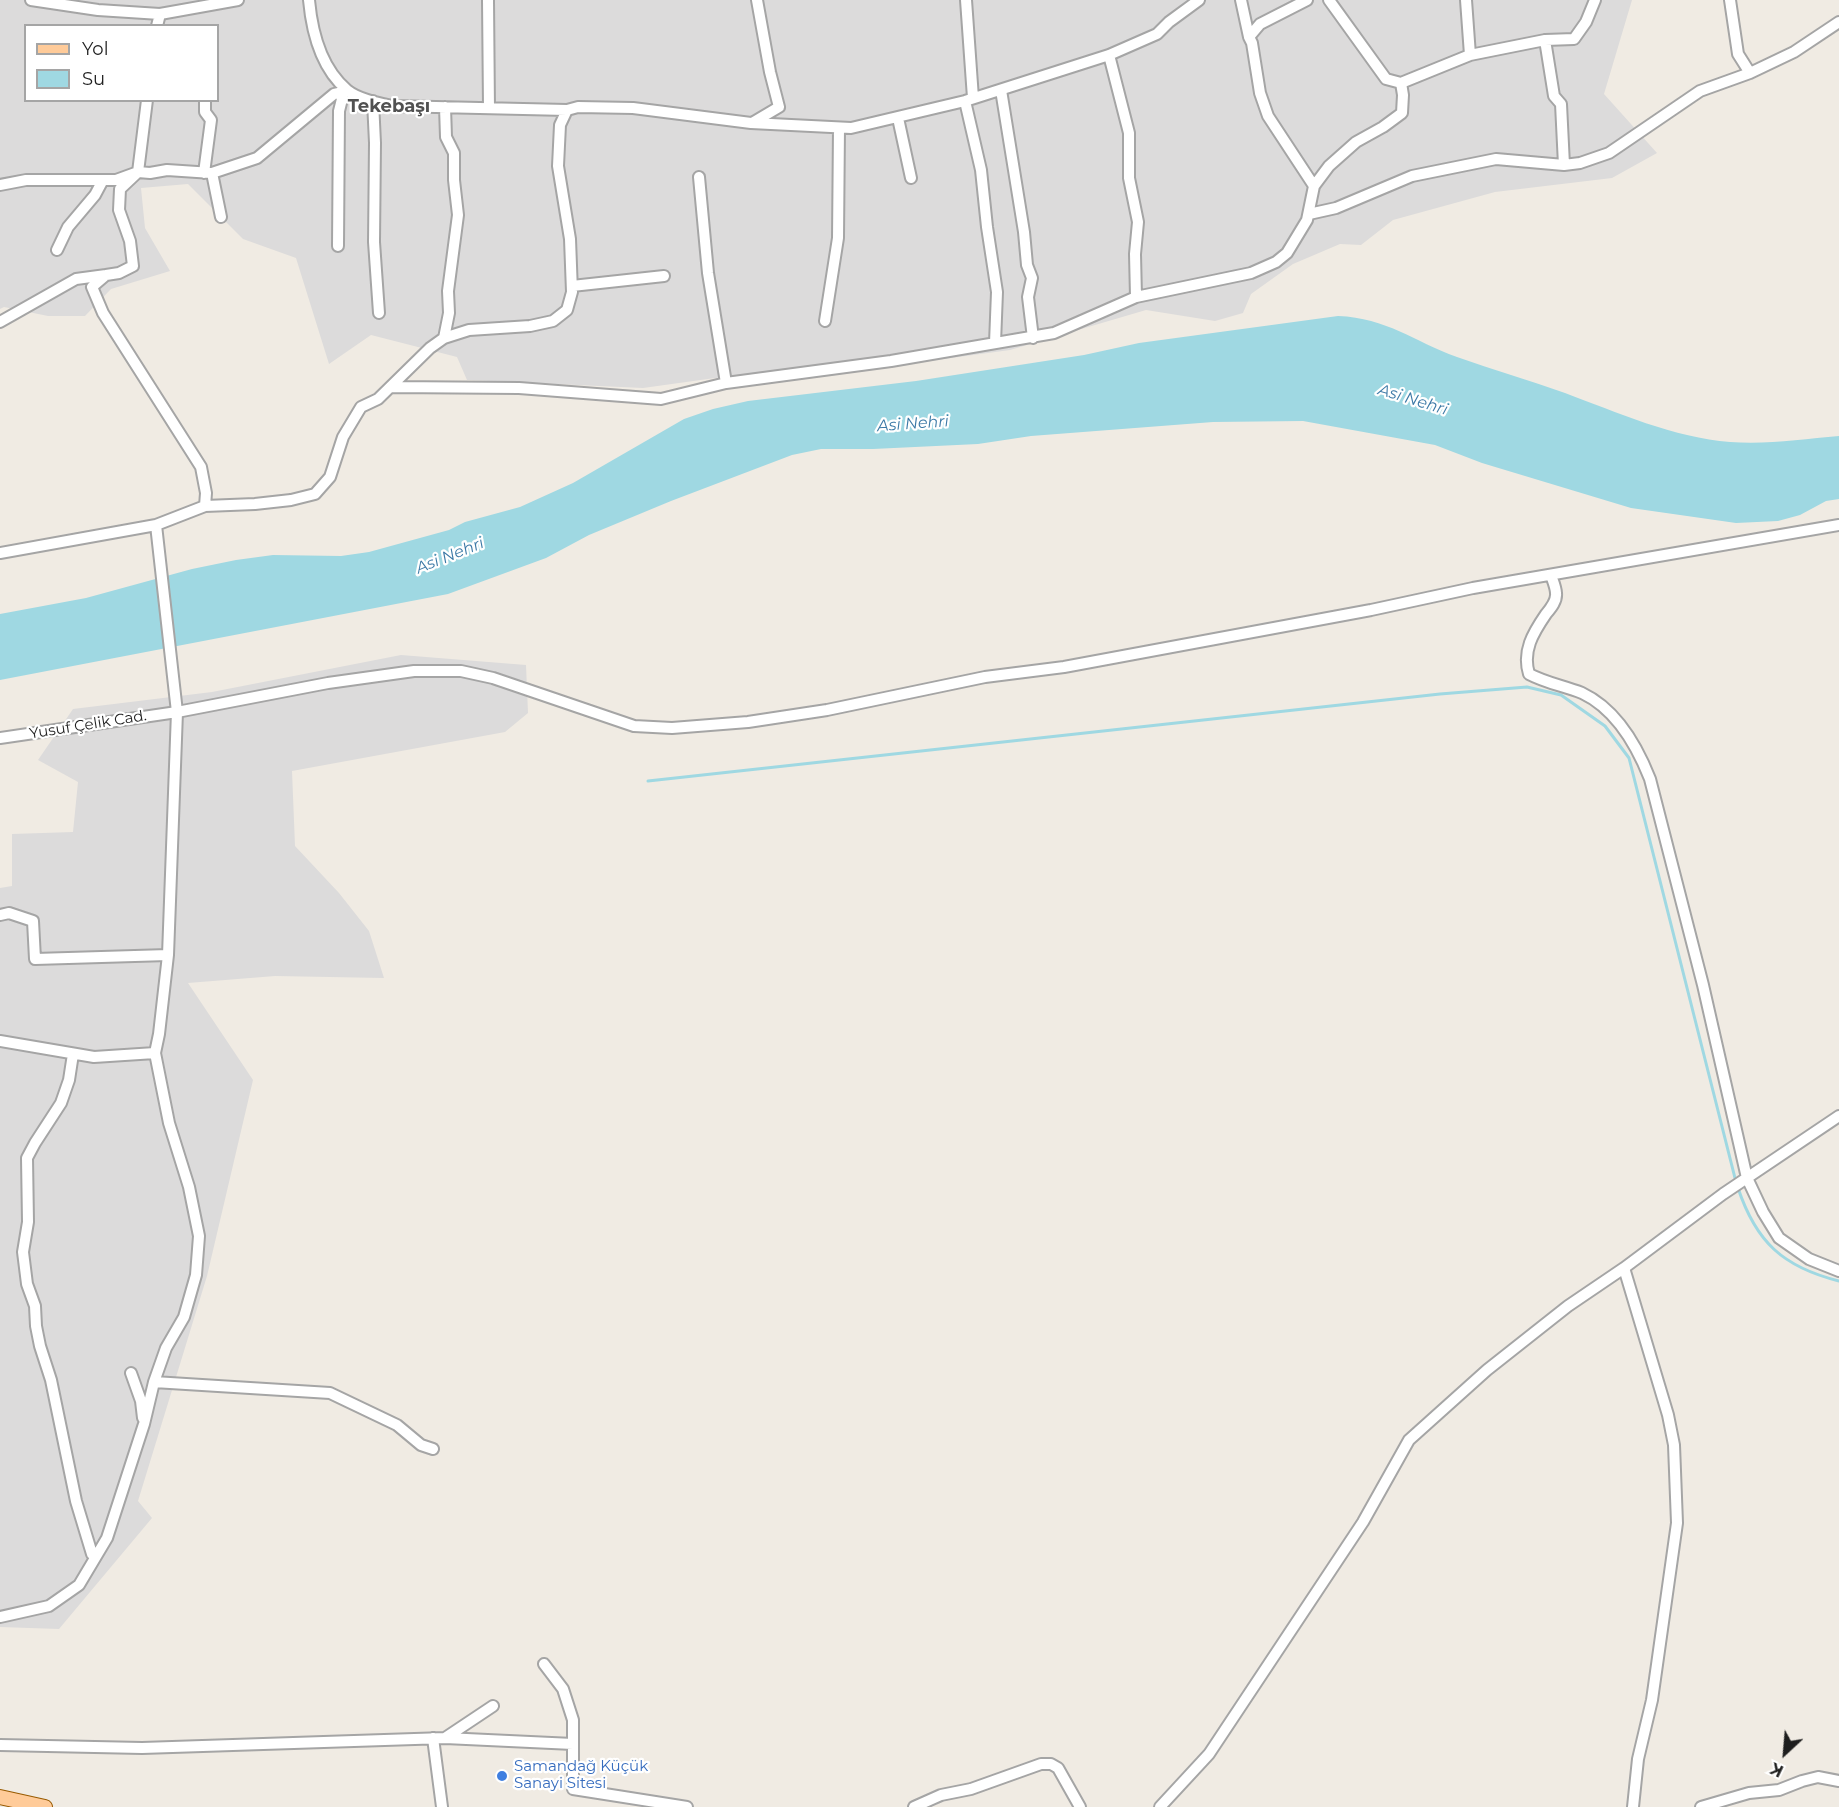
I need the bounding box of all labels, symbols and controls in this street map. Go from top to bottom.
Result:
legend [24,24,219,102]
text: Yol [82,38,108,60]
text: Su [82,68,105,90]
district label: Tekebaşı [348,96,430,118]
water label: Asi Nehri [1376,380,1450,420]
water label: Asi Nehri [877,412,949,436]
water label: Asi Nehri [413,534,487,578]
street label: Yusuf Çelik Cad. [28,707,148,743]
north arrow [1755,1723,1815,1783]
place label: Samandağ Küçük Sanayi Sitesi [514,1758,648,1793]
text: K [1767,1758,1786,1781]
marker: Samandağ Küçük Sanayi Sitesi [495,1769,509,1783]

